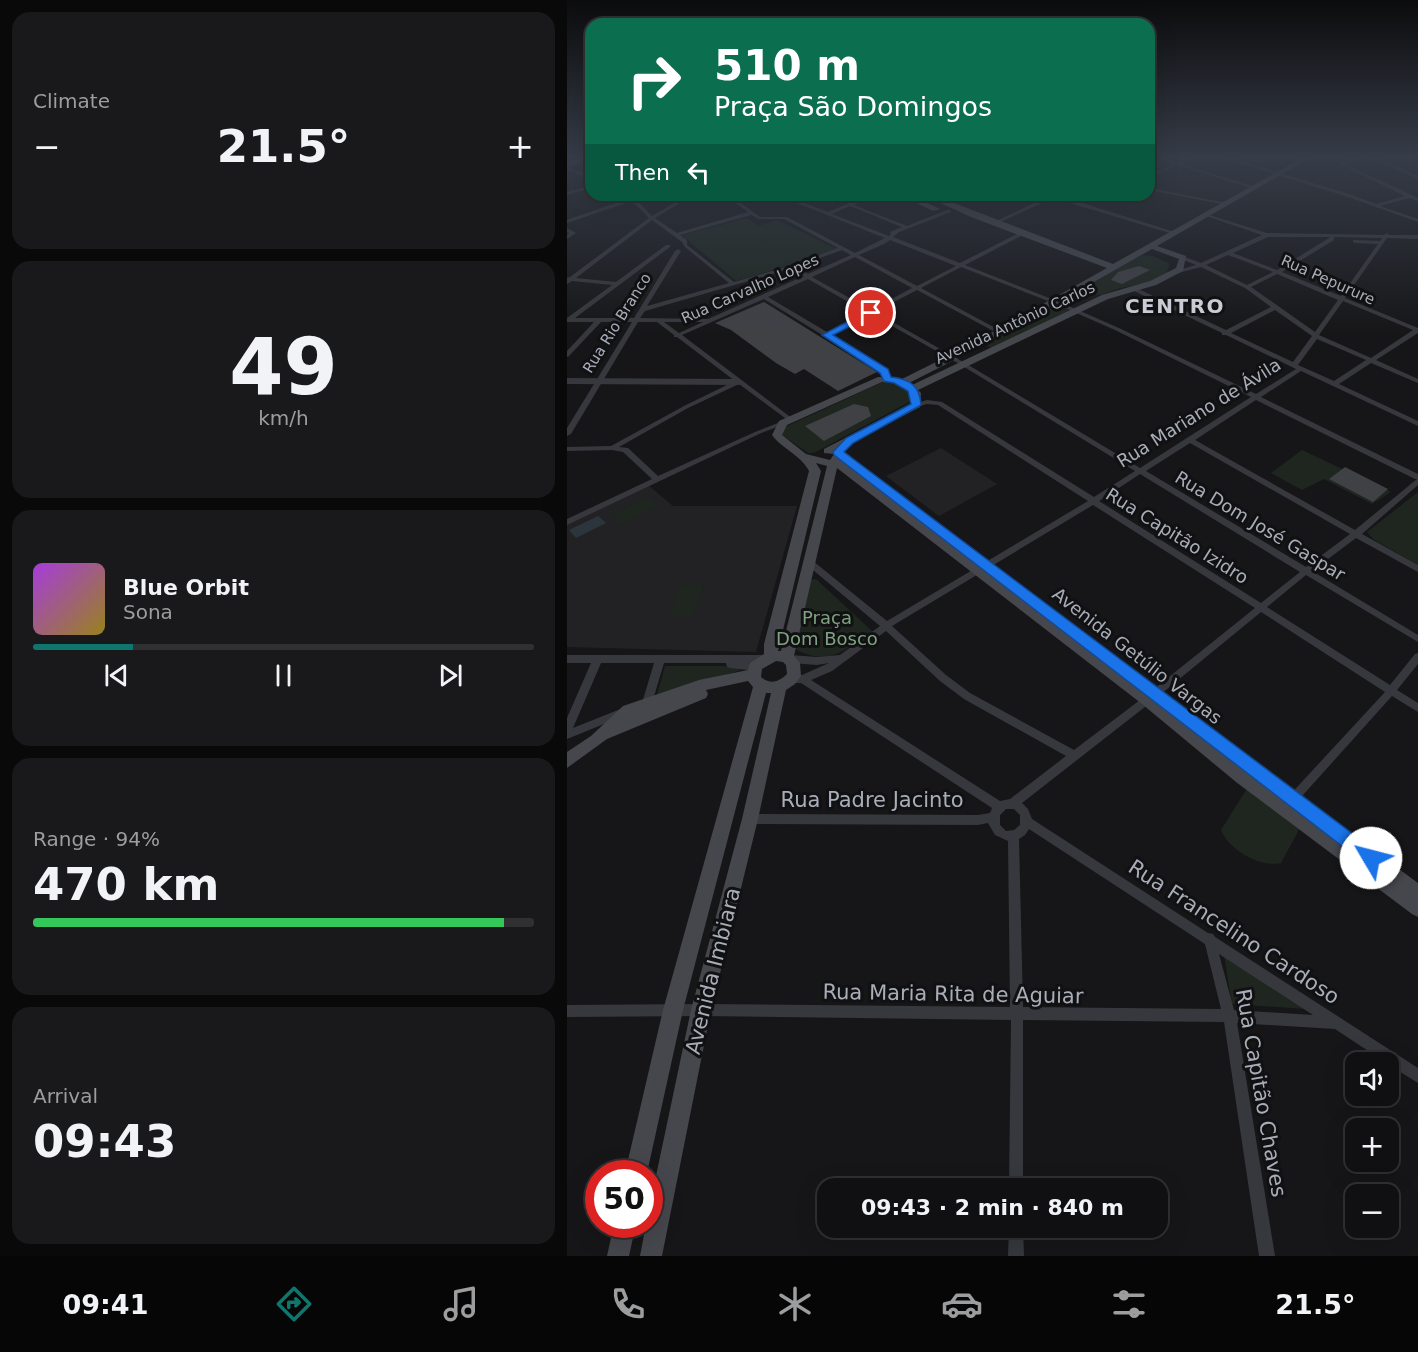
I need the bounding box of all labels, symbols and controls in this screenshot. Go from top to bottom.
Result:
text: 510 m [714,41,860,90]
icon: right [615,42,693,120]
text: Climate [33,89,110,113]
text: Praça São Domingos [714,91,992,122]
text: 21.5° [217,120,350,173]
text: − [33,127,61,166]
text: + [506,127,534,166]
icon: left [682,156,715,189]
text: Then [615,160,670,185]
street label: Rua Carvalho Lopes [678,250,822,327]
street label: Rua Pepurure [1278,251,1378,309]
street label: Rua Rio Branco [579,270,655,376]
street label: Avenida Antônio Carlos [932,278,1098,368]
pin [845,287,896,338]
district label: CENTRO [1125,294,1225,318]
icon: arrive [854,296,887,329]
text: 49 [229,322,338,412]
street label: Rua Mariano de Ávila [1113,354,1285,472]
text: km/h [258,406,309,430]
street label: Rua Dom José Gaspar [1171,466,1350,585]
street label: Rua Capitão Izidro [1102,483,1252,588]
text: Blue Orbit [123,575,249,600]
street label: Avenida Getúlio Vargas [1049,583,1226,728]
text: Sona [123,600,173,624]
park label: Praça Dom Bosco [776,607,878,649]
icon: previous [100,659,133,692]
icon: pause [267,659,300,692]
icon: next [434,659,467,692]
street label: Rua Padre Jacinto [780,788,964,812]
position arrow [1339,826,1403,890]
text: Range · 94% [33,827,160,851]
street label: Rua Francelino Cardoso [1124,855,1344,1009]
text: 470 km [33,858,219,911]
street label: Avenida Imbiara [681,885,745,1057]
street label: Rua Maria Rita de Aguiar [822,980,1084,1008]
street label: Rua Capitão Chaves [1231,987,1291,1199]
map controls [1345,1052,1399,1238]
button: sound [1345,1052,1399,1106]
text: Arrival [33,1084,98,1108]
text: 09:43 [33,1115,176,1168]
button: + [1345,1118,1399,1172]
speed limit sign: 50 [585,1160,663,1238]
button: − [1345,1184,1399,1238]
text: 09:43 · 2 min · 840 m [861,1195,1124,1220]
icon: directions [273,1283,315,1325]
icon: music [440,1283,482,1325]
icon: phone [607,1283,649,1325]
icon: climate [774,1283,816,1325]
icon: car [941,1283,983,1325]
icon: filters [1108,1283,1150,1325]
text: 09:41 [62,1289,148,1320]
text: 21.5° [1275,1289,1355,1320]

